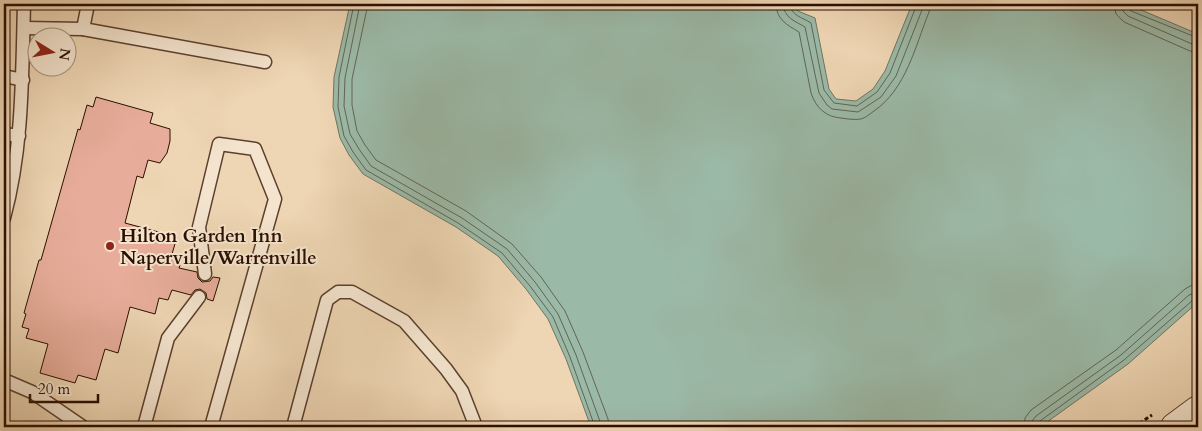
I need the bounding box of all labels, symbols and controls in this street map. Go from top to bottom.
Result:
north arrow [28,28,78,78]
text: N [54,47,75,62]
place label: Hilton Garden Inn Naperville/Warrenville [120,223,317,271]
marker: Hilton Garden Inn Naperville/Warrenville [104,240,116,252]
scale bar [30,371,98,403]
text: 20 m [38,379,70,399]

